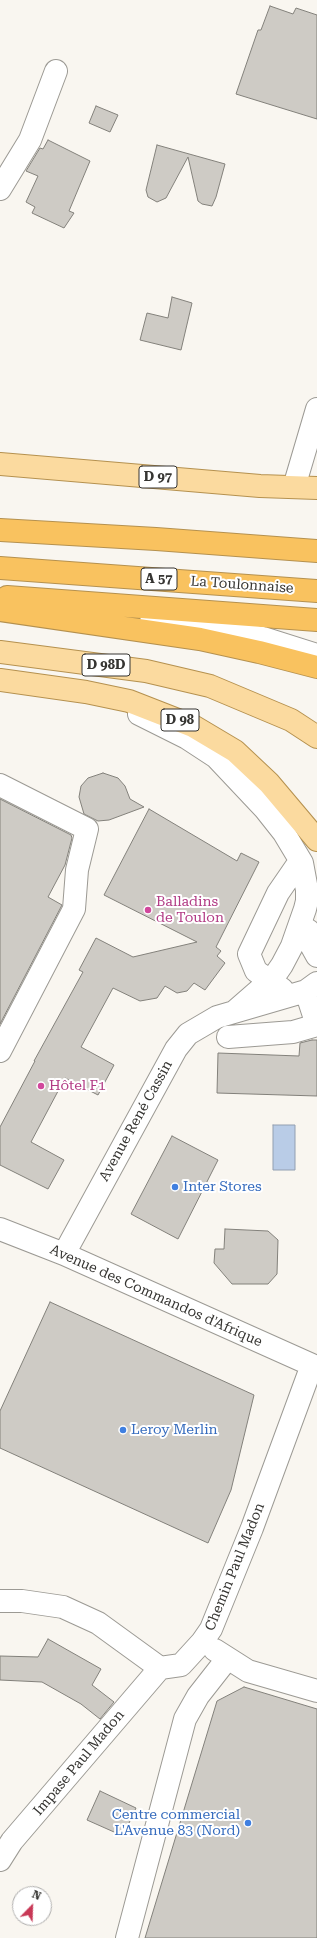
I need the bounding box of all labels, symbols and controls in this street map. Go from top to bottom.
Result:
road number: D 97 [139,466,177,488]
road number: A 57 [141,568,177,590]
street label: La Toulonnaise [190,573,294,597]
road number: D 98D [82,654,130,676]
road number: D 98 [161,709,199,731]
place label: Balladins de Toulon [156,894,224,926]
marker: Balladins de Toulon [143,905,153,915]
street label: Avenue René Cassin [96,1058,176,1184]
place label: Hôtel F1 [49,1078,106,1094]
marker: Hôtel F1 [36,1081,46,1091]
place label: Inter Stores [183,1179,262,1195]
marker: Inter Stores [170,1182,180,1192]
street label: Avenue des Commandos d'Afrique [47,1241,265,1351]
place label: Leroy Merlin [131,1422,218,1438]
marker: Leroy Merlin [118,1425,128,1435]
street label: Chemin Paul Madon [202,1501,268,1633]
street label: Impase Paul Madon [30,1707,128,1819]
place label: Centre commercial L'Avenue 83 (Nord) [112,1807,240,1840]
marker: Centre commercial L'Avenue 83 (Nord) [243,1818,253,1828]
north arrow [12,1886,52,1926]
text: N [30,1888,43,1903]

